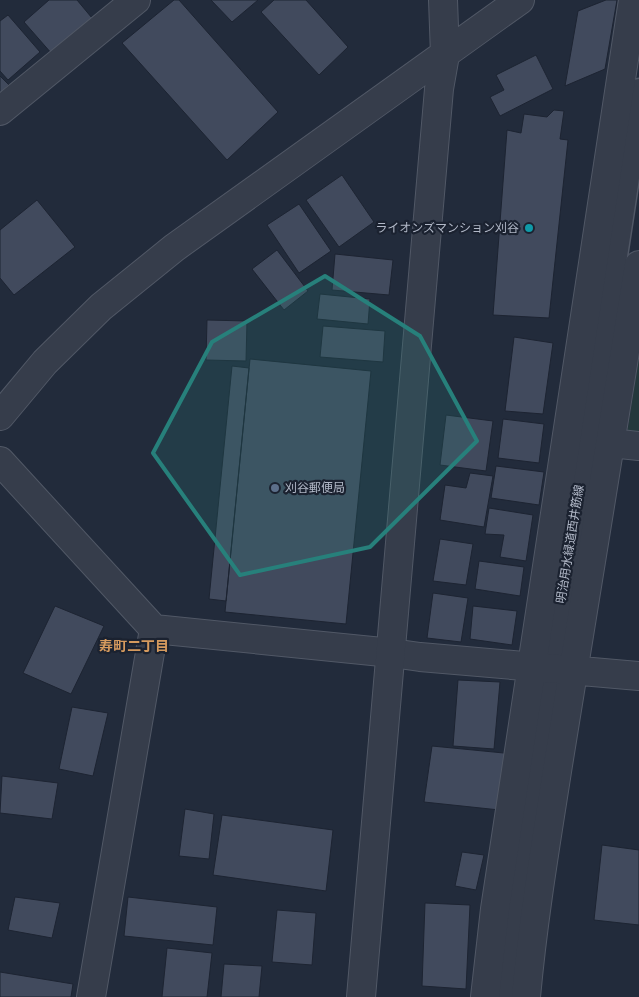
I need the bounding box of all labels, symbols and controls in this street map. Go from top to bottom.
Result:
place label: ライオンズマンション刈谷 [375,221,519,235]
marker: ライオンズマンション刈谷 [523,222,535,234]
place label: 刈谷郵便局 [285,481,345,495]
marker: 刈谷郵便局 [269,482,281,494]
street label: 明治用水緑道西井筋線 [554,484,586,604]
district label: 寿町二丁目 [99,638,169,654]

